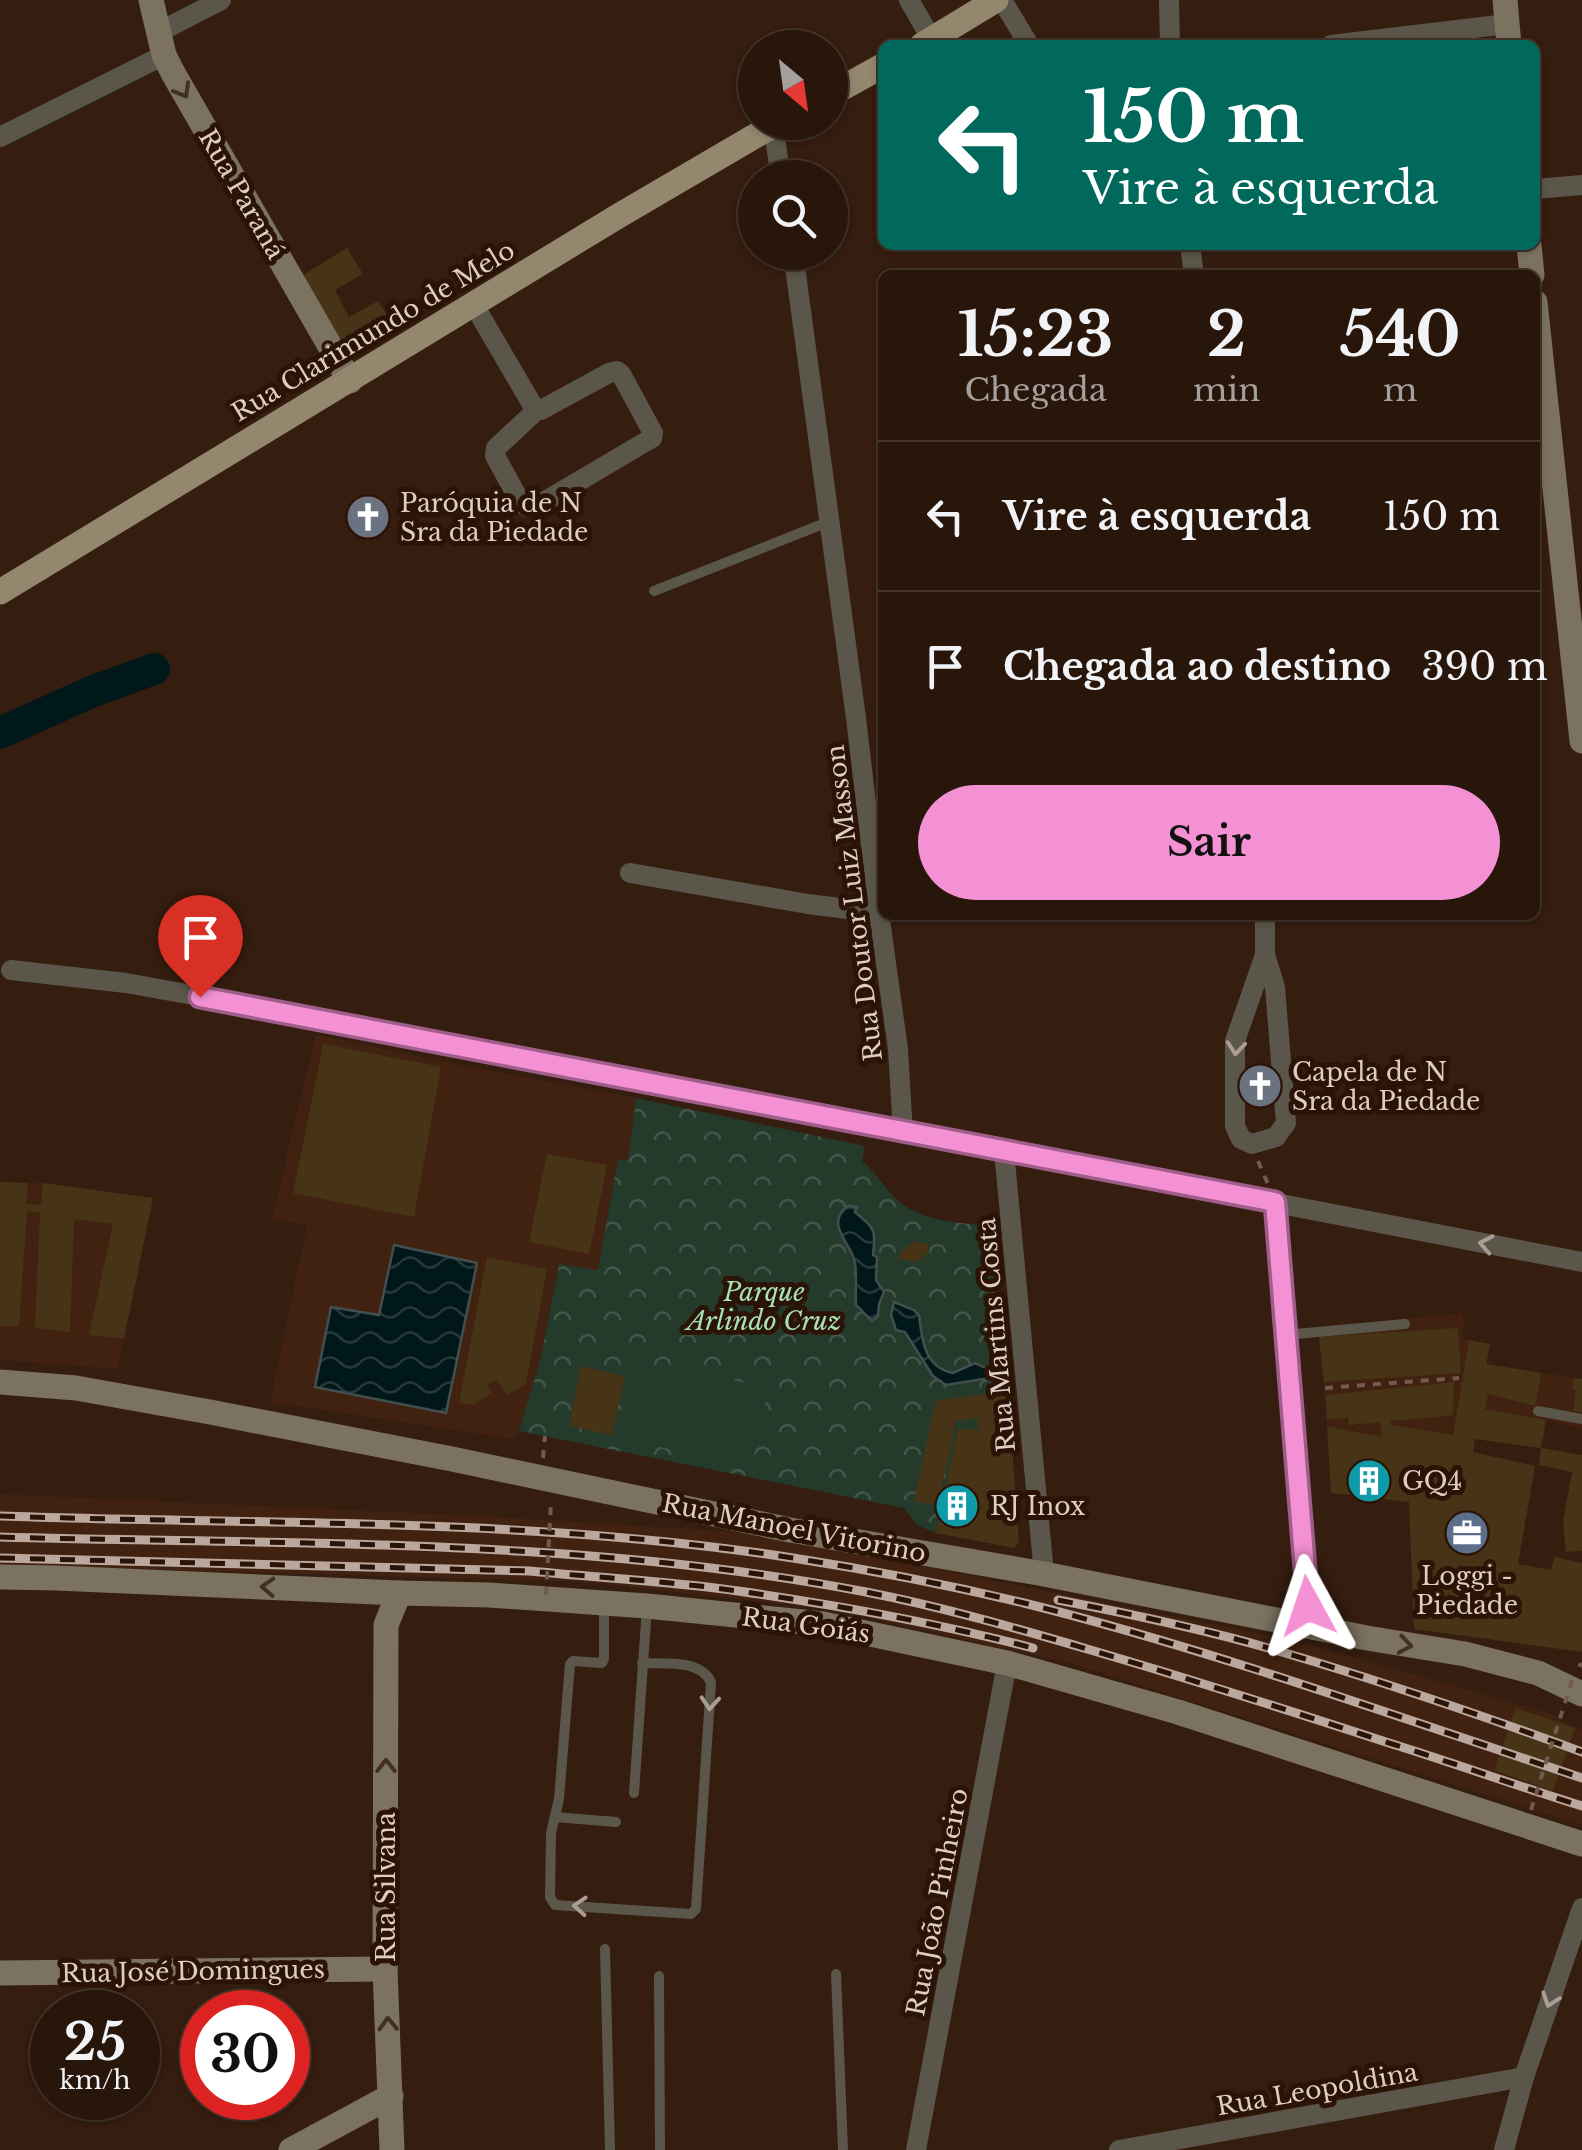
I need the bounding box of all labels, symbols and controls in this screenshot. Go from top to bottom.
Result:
north arrow [738,30,848,140]
map controls [738,30,848,270]
text: 150 m [1083,74,1304,161]
one-way arrow [171,80,191,98]
icon: left [918,80,1048,210]
street label: Rua Paraná [192,124,291,265]
button: search [738,160,848,270]
text: Vire à esquerda [1083,160,1438,216]
street label: Rua Clarimundo de Melo [226,235,520,428]
text: 15:23 [957,298,1114,372]
text: 2 [1207,298,1246,372]
text: 540 [1340,298,1461,372]
text: Chegada [964,370,1107,410]
text: min [1193,370,1260,410]
text: m [1383,370,1417,410]
place label: Paróquia de N Sra da Piedade [400,488,588,548]
icon: left [918,489,973,544]
text: Vire à esquerda [1003,493,1311,540]
text: 150 m [1383,493,1500,540]
church icon: Paróquia de N Sra da Piedade [345,494,391,540]
icon: arrive [918,639,973,694]
text: Chegada ao destino [1003,643,1391,690]
text: 390 m [1421,643,1548,690]
street label: Rua Doutor Luiz Masson [820,743,889,1063]
button: Sair [918,785,1500,900]
pin [158,895,243,998]
icon: arrive [173,910,228,965]
one-way arrow [1226,1040,1248,1056]
place label: Capela de N Sra da Piedade [1292,1057,1480,1117]
church icon: Capela de N Sra da Piedade [1237,1063,1283,1109]
street label: Rua Martins Costa [971,1216,1022,1453]
one-way arrow [1478,1234,1495,1255]
park label: Parque Arlindo Cruz [684,1277,841,1337]
building icon: GQ4 [1346,1458,1392,1504]
place label: GQ4 [1402,1466,1462,1497]
building icon: RJ Inox [934,1483,980,1529]
street label: Rua Manoel Vitorino [659,1488,928,1569]
place label: RJ Inox [990,1491,1085,1522]
office icon: Loggi - Piedade [1444,1510,1490,1556]
position arrow [1256,1554,1360,1658]
place label: Loggi - Piedade [1416,1561,1518,1621]
one-way arrow [260,1577,276,1598]
street label: Rua Goiás [740,1601,872,1650]
one-way arrow [1397,1633,1413,1654]
one-way arrow [699,1696,721,1712]
one-way arrow [375,1758,397,1774]
street label: Rua João Pinheiro [900,1786,975,2018]
street label: Rua Silvana [371,1812,402,1962]
one-way arrow [571,1896,587,1918]
street label: Rua José Domingues [61,1954,325,1989]
speed limit sign: 30 [180,1990,310,2120]
one-way arrow [1541,1991,1562,2008]
text: 25 [64,2011,126,2074]
one-way arrow [377,2016,398,2032]
street label: Rua Leopoldina [1214,2056,1420,2122]
text: km/h [60,2065,130,2096]

